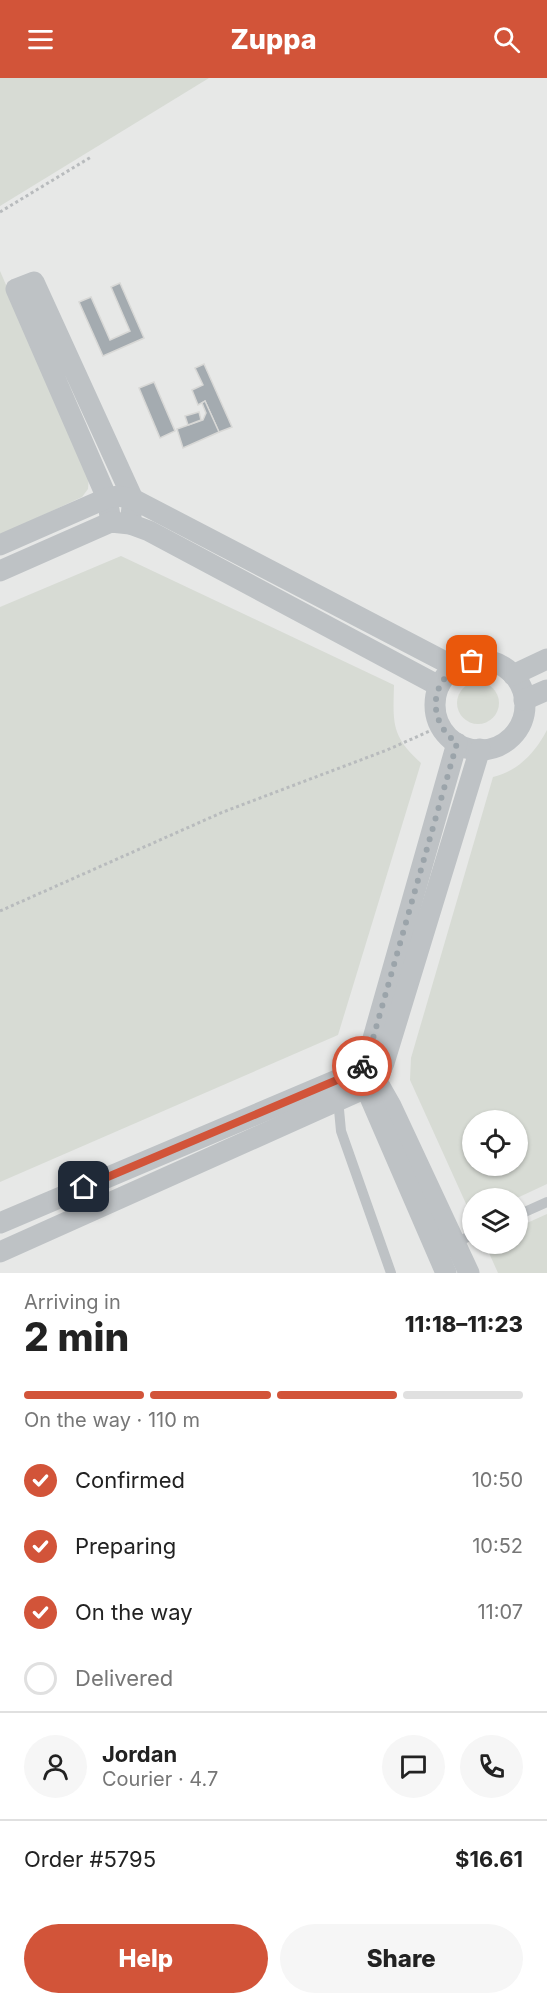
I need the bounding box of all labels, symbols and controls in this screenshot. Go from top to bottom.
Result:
icon: menu [24,23,57,56]
text: Zuppa [230,23,317,56]
icon: search [490,23,523,56]
pin [446,635,497,686]
icon: bag [455,644,488,677]
courier [332,1036,392,1096]
icon: bike [346,1050,379,1083]
map controls [462,1110,528,1254]
button: locate [462,1110,528,1176]
pin [58,1161,109,1212]
icon: home [67,1170,100,1203]
button: layers [462,1188,528,1254]
text: Arriving in [24,1290,121,1314]
text: 11:18–11:23 [405,1311,523,1337]
text: 2 min [24,1313,129,1360]
text: On the way · 110 m [24,1408,200,1432]
icon: check [24,1464,57,1497]
text: Confirmed [75,1467,185,1493]
text: 10:50 [472,1468,523,1492]
icon: check [24,1530,57,1563]
text: Preparing [75,1533,176,1559]
text: 10:52 [472,1534,523,1558]
icon: check [24,1596,57,1629]
text: On the way [75,1599,193,1625]
text: 11:07 [477,1600,523,1624]
text: Delivered [75,1665,173,1691]
button: person [24,1735,87,1798]
button: chat [382,1735,445,1798]
button: phone [460,1735,523,1798]
text: Jordan [102,1741,177,1767]
text: Courier · 4.7 [102,1767,218,1791]
text: Order #5795 [24,1846,156,1872]
text: $16.61 [455,1846,523,1872]
button: Help [24,1924,268,1993]
button: Share [280,1924,523,1993]

